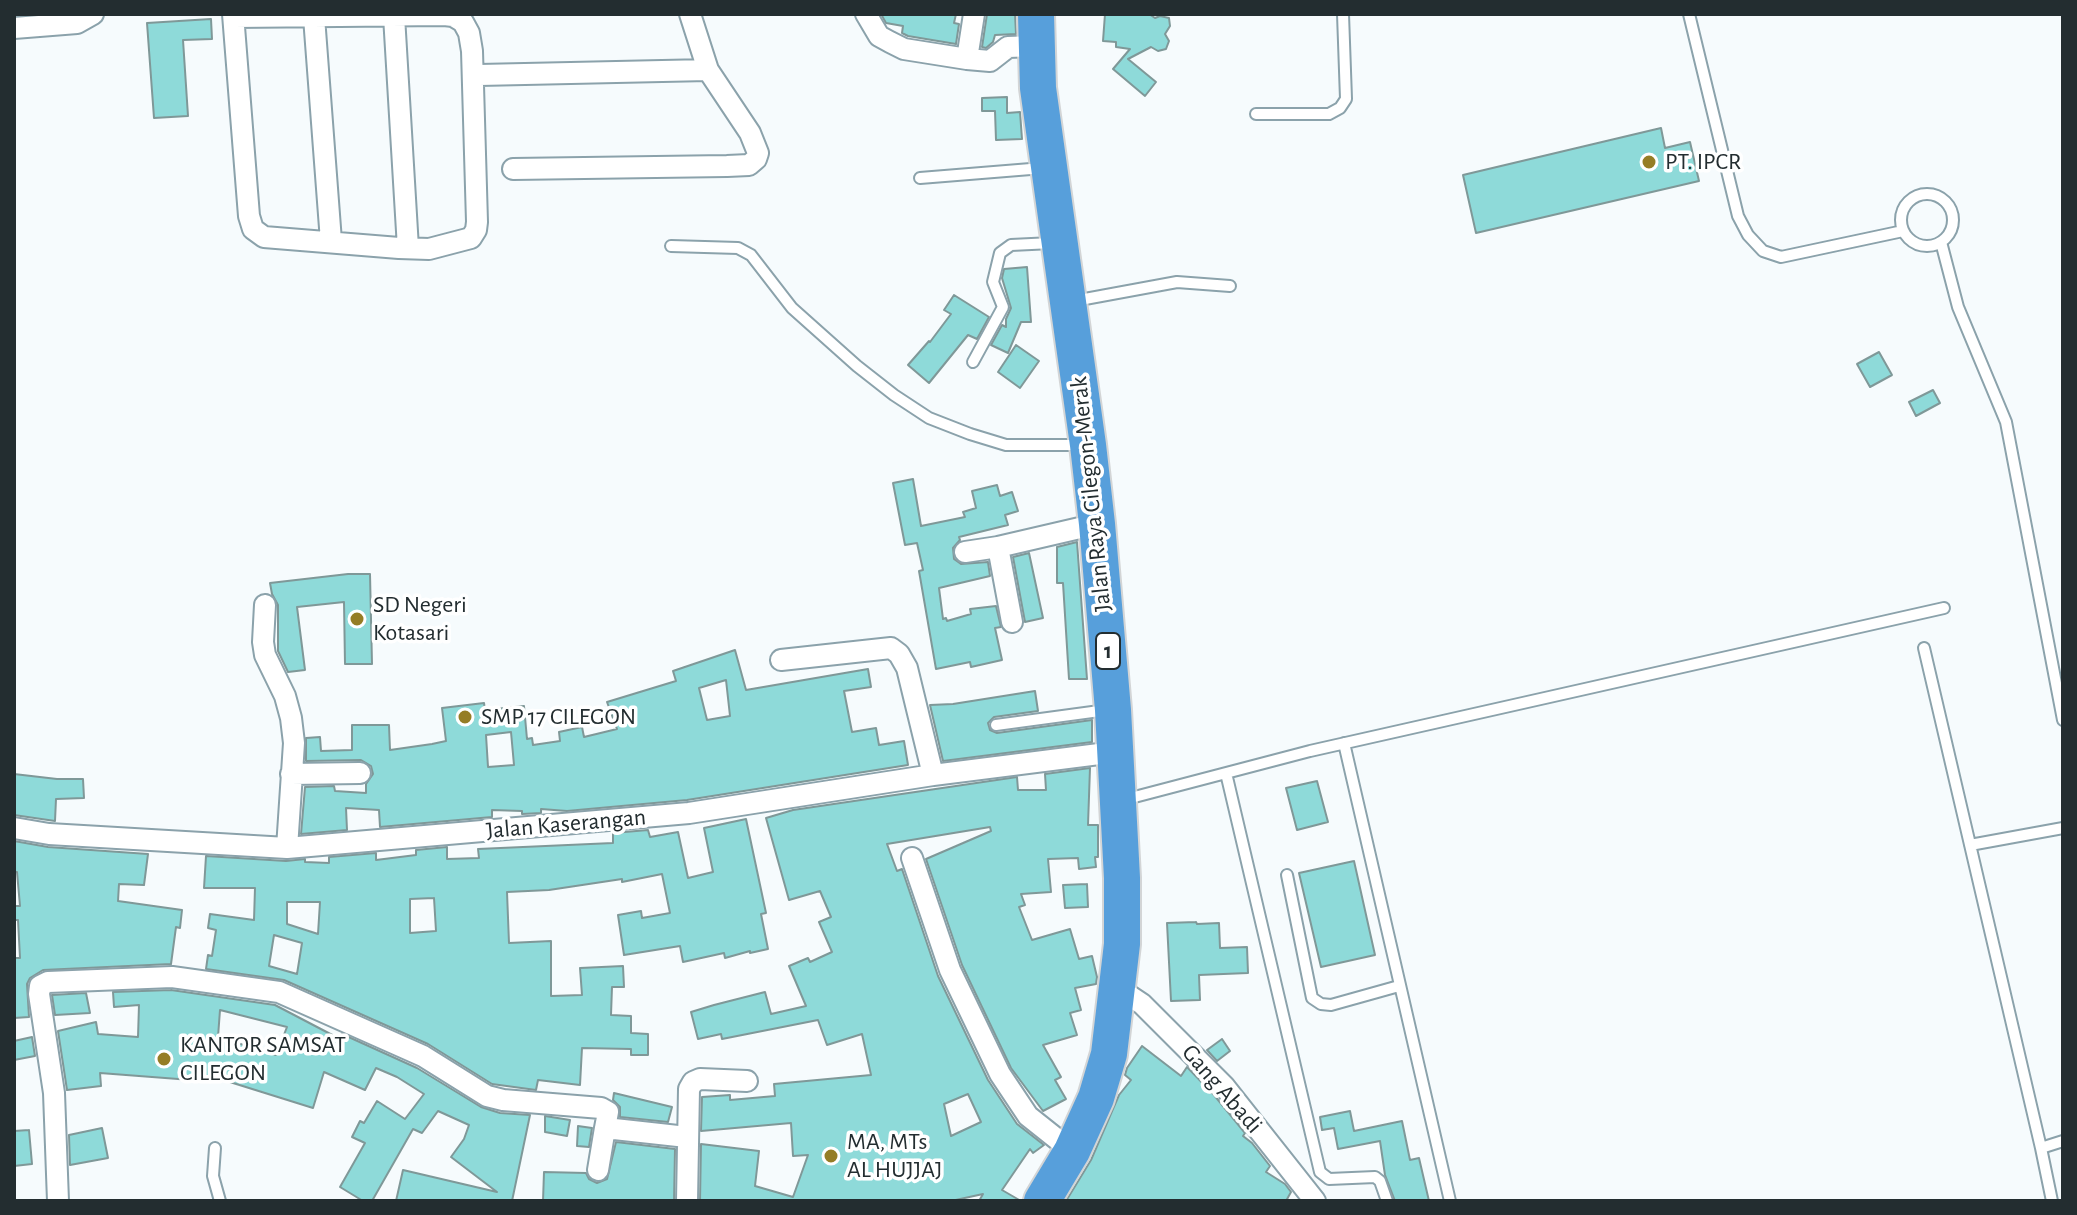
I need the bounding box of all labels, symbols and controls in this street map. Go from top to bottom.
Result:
place label: PT. IPCR [1665,148,1741,176]
marker: PT. IPCR [1640,153,1658,171]
street label: Jalan Raya Cilegon-Merak [1064,375,1118,613]
place label: SD Negeri Kotasari [373,591,467,647]
marker: SD Negeri Kotasari [348,610,366,628]
road number: 1 [1096,633,1120,669]
place label: SMP 17 CILEGON [481,703,636,731]
marker: SMP 17 CILEGON [456,708,474,726]
street label: Jalan Kaserangan [485,803,647,845]
place label: KANTOR SAMSAT CILEGON [180,1031,346,1087]
street label: Gang Abadi [1176,1039,1268,1139]
marker: KANTOR SAMSAT CILEGON [155,1050,173,1068]
place label: MA, MTs AL HUJJAJ [847,1128,942,1184]
marker: MA, MTs AL HUJJAJ [822,1147,840,1165]

